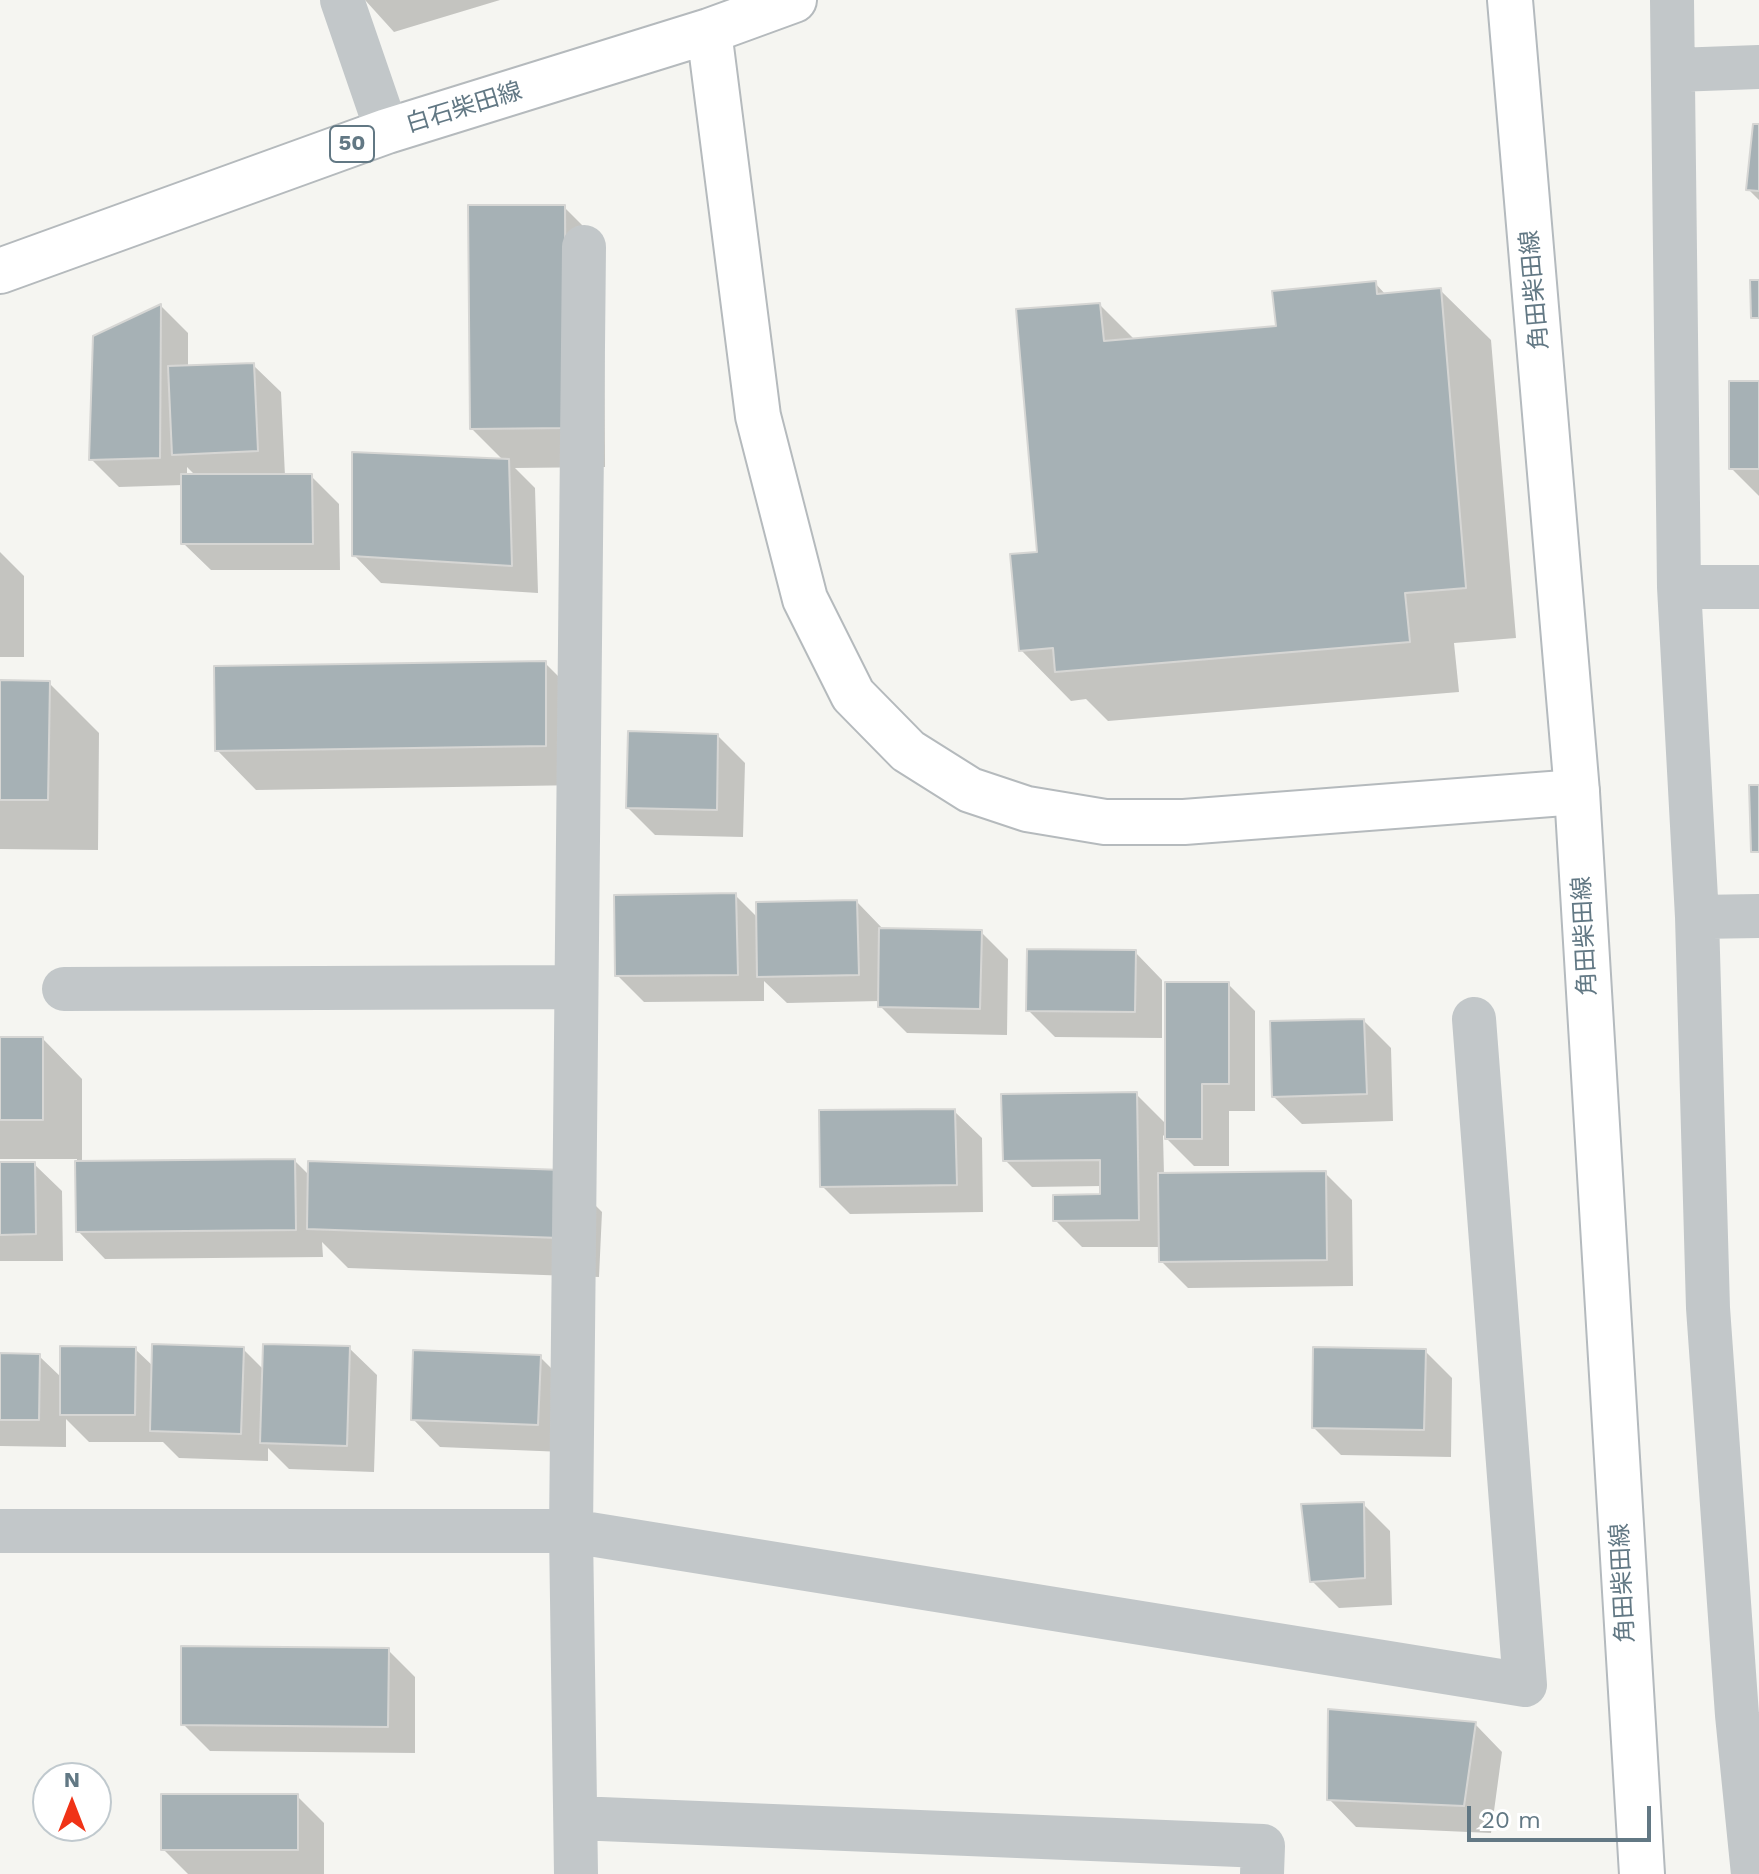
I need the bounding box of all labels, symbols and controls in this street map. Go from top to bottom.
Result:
street label: 白石柴田線 [402,77,526,139]
road number: 50 [330,126,374,162]
street label: 角田柴田線 [1515,229,1555,351]
street label: 角田柴田線 [1567,875,1603,997]
street label: 角田柴田線 [1605,1522,1641,1644]
north arrow [32,1762,112,1842]
text: N [64,1767,80,1792]
scale bar [1471,1790,1655,1840]
text: 20 m [1481,1806,1541,1834]

